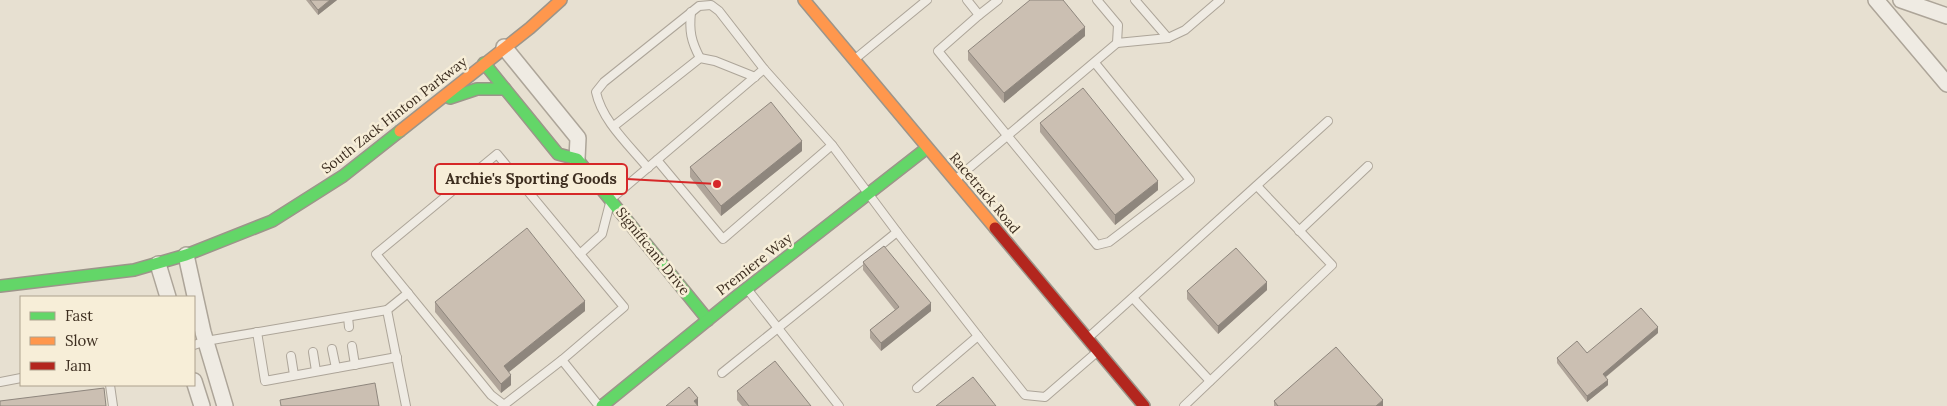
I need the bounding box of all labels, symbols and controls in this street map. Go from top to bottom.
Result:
street label: South Zack Hinton Parkway [318,52,471,177]
street label: Racetrack Road [946,149,1024,237]
callout: Archie's Sporting Goods [435,164,627,194]
text: Archie's Sporting Goods [445,169,617,188]
street label: Significant Drive [612,203,694,299]
street label: Premiere Way [713,228,796,299]
legend [20,296,195,386]
text: Fast [65,306,93,325]
text: Slow [65,331,98,350]
text: Jam [64,356,92,375]

